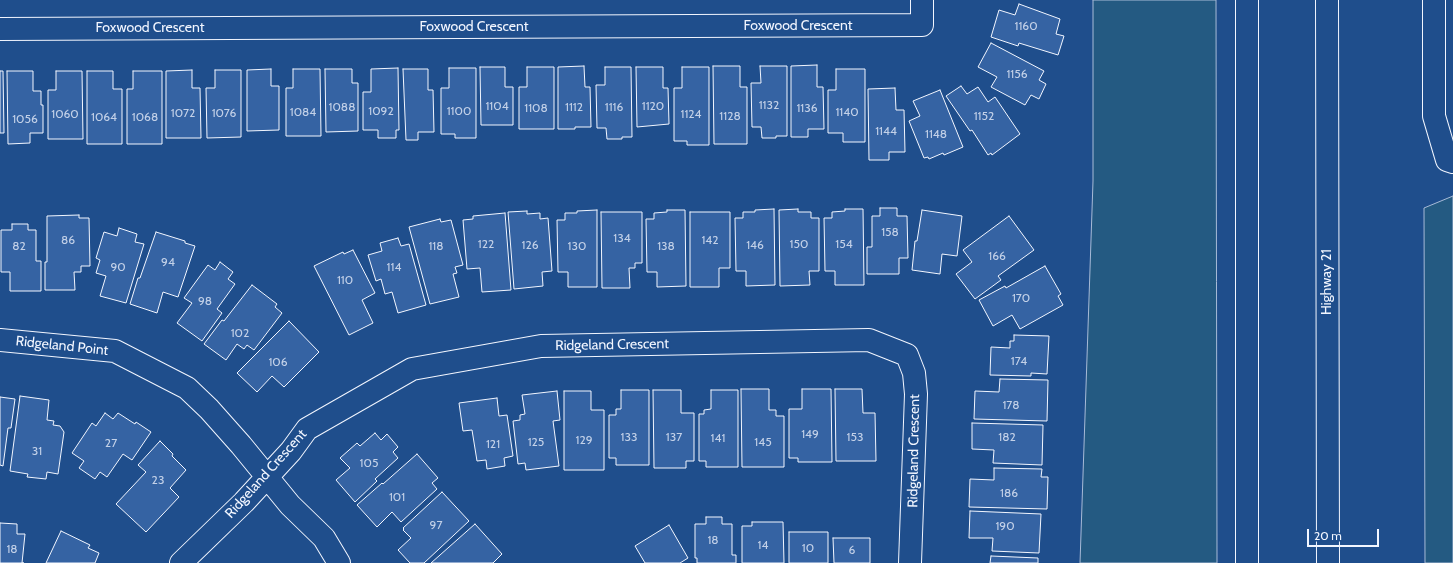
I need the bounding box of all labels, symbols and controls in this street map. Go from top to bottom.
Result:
street label: Foxwood Crescent [744,18,852,34]
street label: Foxwood Crescent [420,19,528,35]
house number: 1160 [1014,19,1038,33]
street label: Foxwood Crescent [96,20,204,36]
house number: 1156 [1006,67,1028,81]
house number: 1132 [759,98,779,112]
house number: 1104 [485,99,509,113]
house number: 1120 [642,99,664,113]
house number: 1088 [329,100,355,114]
house number: 1112 [565,100,583,114]
house number: 1116 [605,100,623,114]
house number: 1108 [524,101,548,115]
house number: 1136 [796,101,818,115]
house number: 1092 [368,104,394,118]
house number: 1100 [447,104,471,118]
house number: 1084 [290,105,316,119]
house number: 1140 [835,105,859,119]
house number: 1072 [171,106,195,120]
house number: 1076 [212,106,236,120]
house number: 1060 [51,107,79,121]
house number: 1124 [680,107,702,121]
house number: 1128 [719,109,741,123]
house number: 1152 [974,109,994,123]
house number: 1064 [91,110,117,124]
house number: 1068 [132,110,158,124]
house number: 1056 [12,112,38,126]
house number: 1144 [875,124,897,138]
house number: 1148 [925,127,947,141]
house number: 158 [881,225,899,239]
house number: 134 [613,231,631,245]
house number: 86 [61,233,75,247]
house number: 142 [701,233,719,247]
house number: 122 [478,237,494,251]
house number: 150 [790,237,808,251]
house number: 154 [835,237,853,251]
house number: 126 [521,238,539,252]
house number: 146 [746,238,764,252]
house number: 82 [12,239,26,253]
house number: 118 [428,239,444,253]
house number: 130 [568,239,586,253]
house number: 138 [657,239,675,253]
house number: 166 [988,249,1006,263]
street label: Highway 21 [1319,249,1335,315]
house number: 94 [161,255,175,269]
house number: 90 [110,260,126,274]
house number: 114 [387,260,401,274]
house number: 110 [337,273,353,287]
house number: 170 [1012,291,1030,305]
house number: 98 [198,294,212,308]
house number: 102 [231,326,249,340]
street label: Ridgeland Point [15,333,109,359]
street label: Ridgeland Crescent [555,336,669,354]
house number: 174 [1011,354,1027,368]
house number: 106 [268,355,288,369]
street label: Ridgeland Crescent [905,394,923,508]
house number: 178 [1002,398,1020,412]
street label: Ridgeland Crescent [222,426,310,522]
house number: 149 [801,427,819,441]
house number: 133 [621,430,637,444]
house number: 137 [666,430,682,444]
house number: 153 [847,430,863,444]
house number: 182 [998,430,1016,444]
house number: 141 [711,431,725,445]
house number: 129 [575,433,593,447]
house number: 125 [528,435,544,449]
house number: 145 [754,435,772,449]
house number: 27 [105,436,117,450]
house number: 121 [486,437,500,451]
house number: 31 [32,444,42,458]
house number: 105 [360,456,378,470]
house number: 23 [152,473,164,487]
house number: 186 [1000,486,1018,500]
house number: 101 [389,490,405,504]
house number: 97 [430,518,442,532]
house number: 190 [995,519,1015,533]
scale bar [1309,521,1381,547]
text: 20 m [1314,528,1342,543]
house number: 18 [707,533,719,547]
house number: 14 [758,538,768,552]
house number: 10 [802,541,814,555]
house number: 18 [6,542,18,556]
house number: 6 [849,543,855,557]

